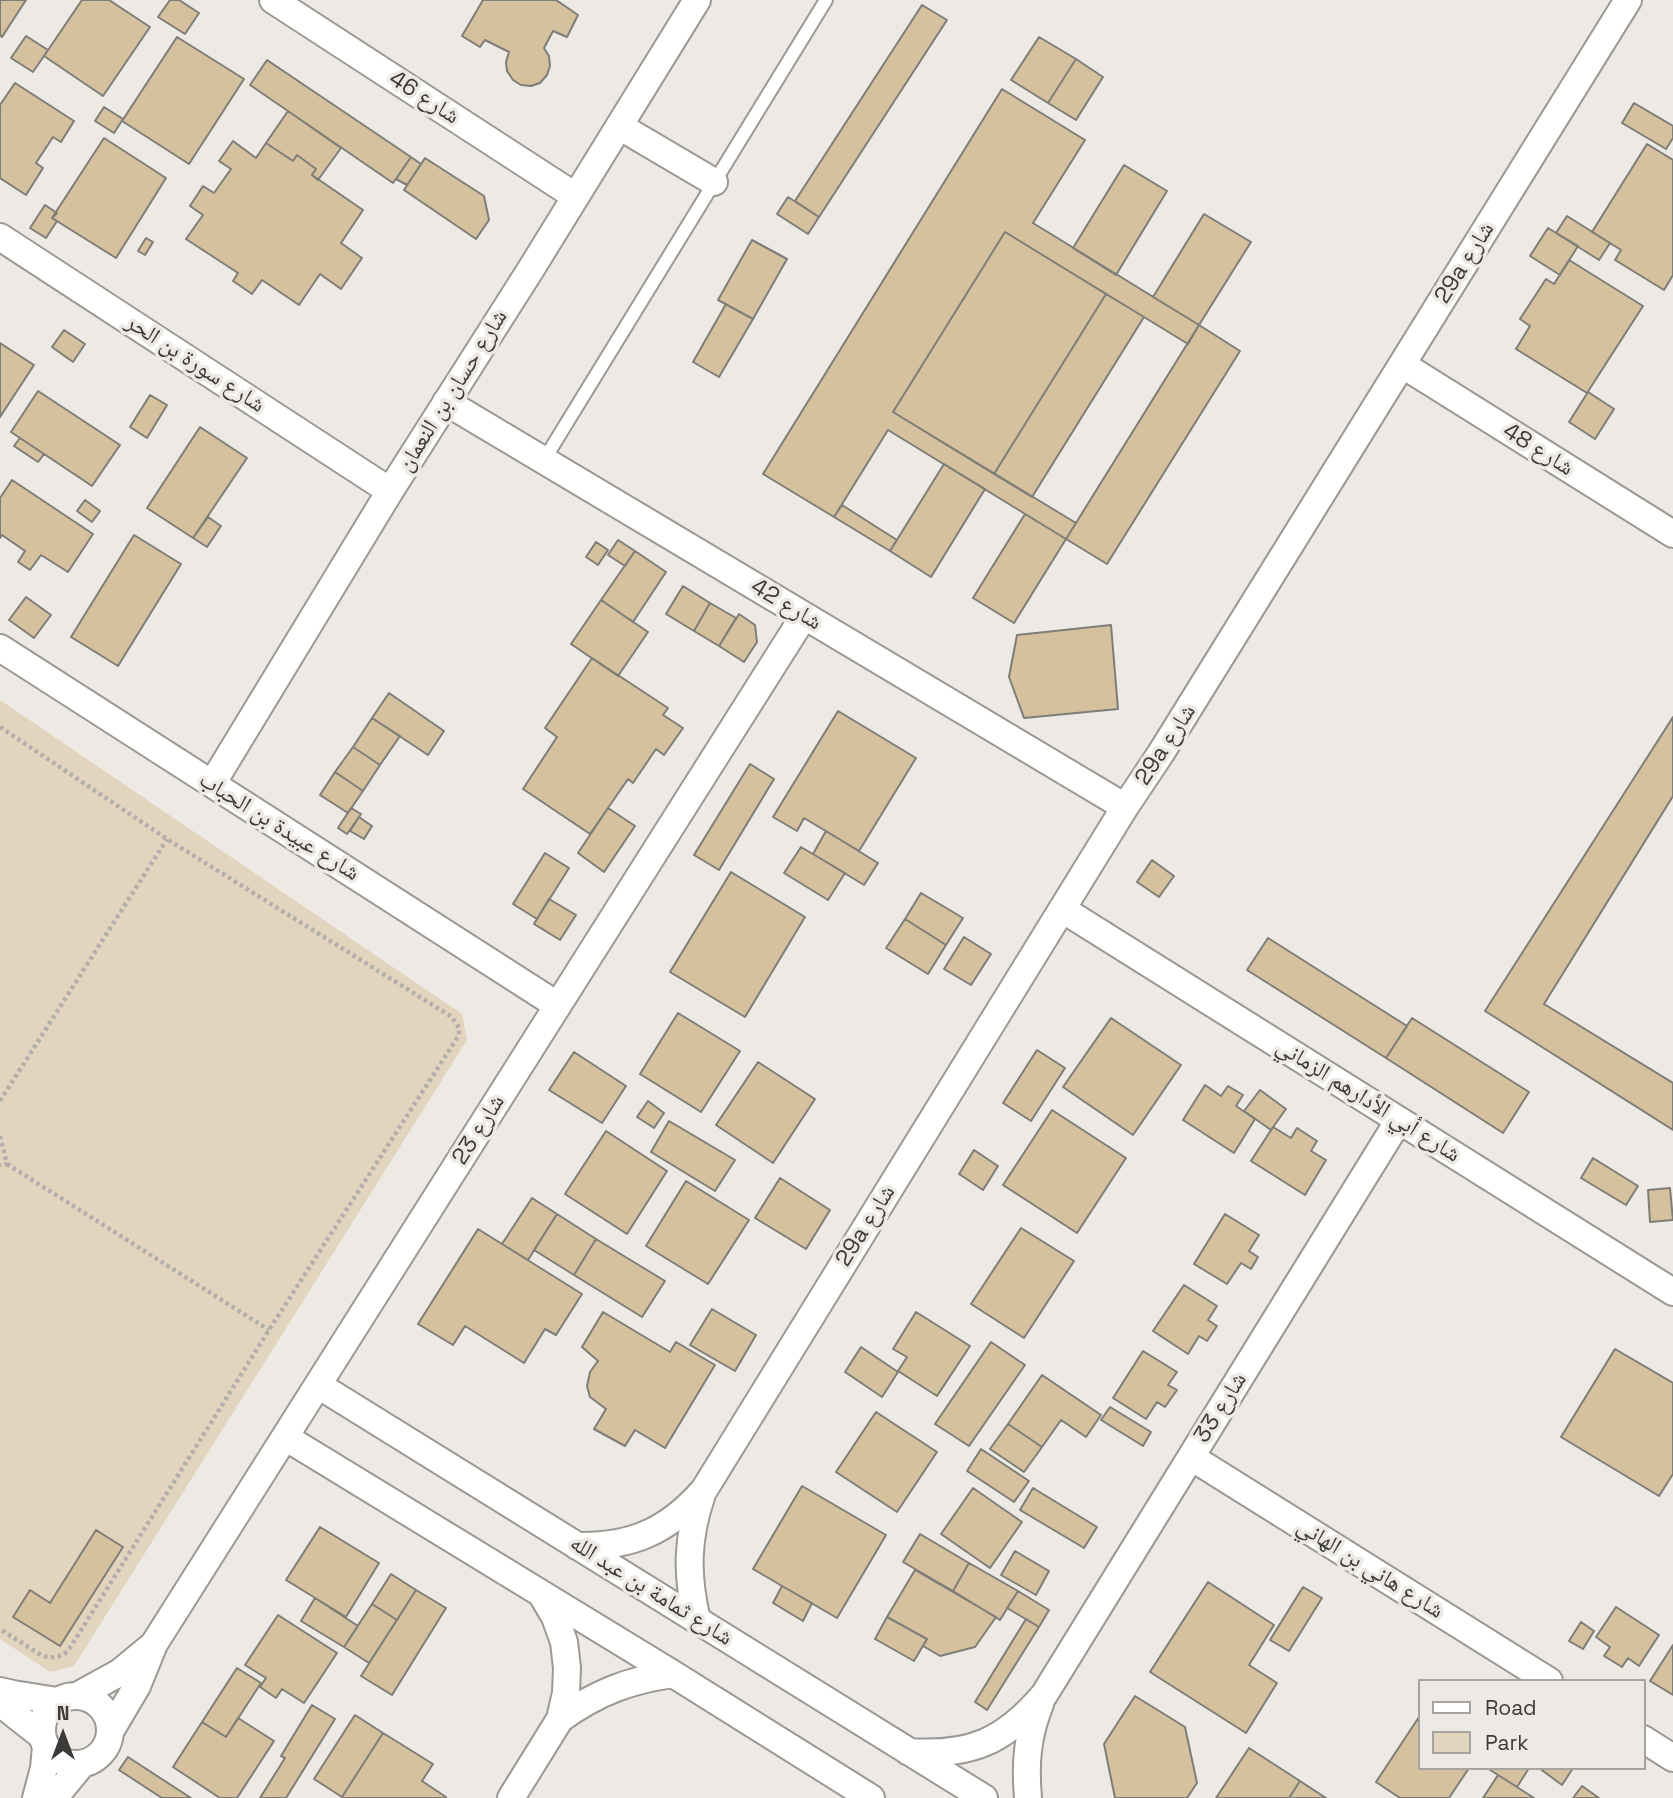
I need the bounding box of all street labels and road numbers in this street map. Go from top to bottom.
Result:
street label: شارع 46 [384,65,464,131]
street label: 29a شارع [1429,217,1501,309]
street label: شارع حسان بن النعمان [392,305,514,477]
street label: شارع سورة بن الحر [120,309,270,419]
street label: شارع 48 [1497,418,1579,482]
street label: شارع 42 [746,573,826,637]
street label: 29a شارع [1130,699,1202,791]
street label: شارع عبيدة بن الحباب [194,767,364,887]
street label: شارع أبي الأدارهم الزماني [1271,1033,1465,1169]
street label: شارع 23 [447,1090,511,1170]
street label: 29a شارع [830,1180,902,1272]
street label: شارع 33 [1189,1368,1253,1448]
street label: شارع هاني بن الهاني [1291,1513,1449,1625]
street label: شارع ثمامة بن عبد الله [564,1530,738,1652]

